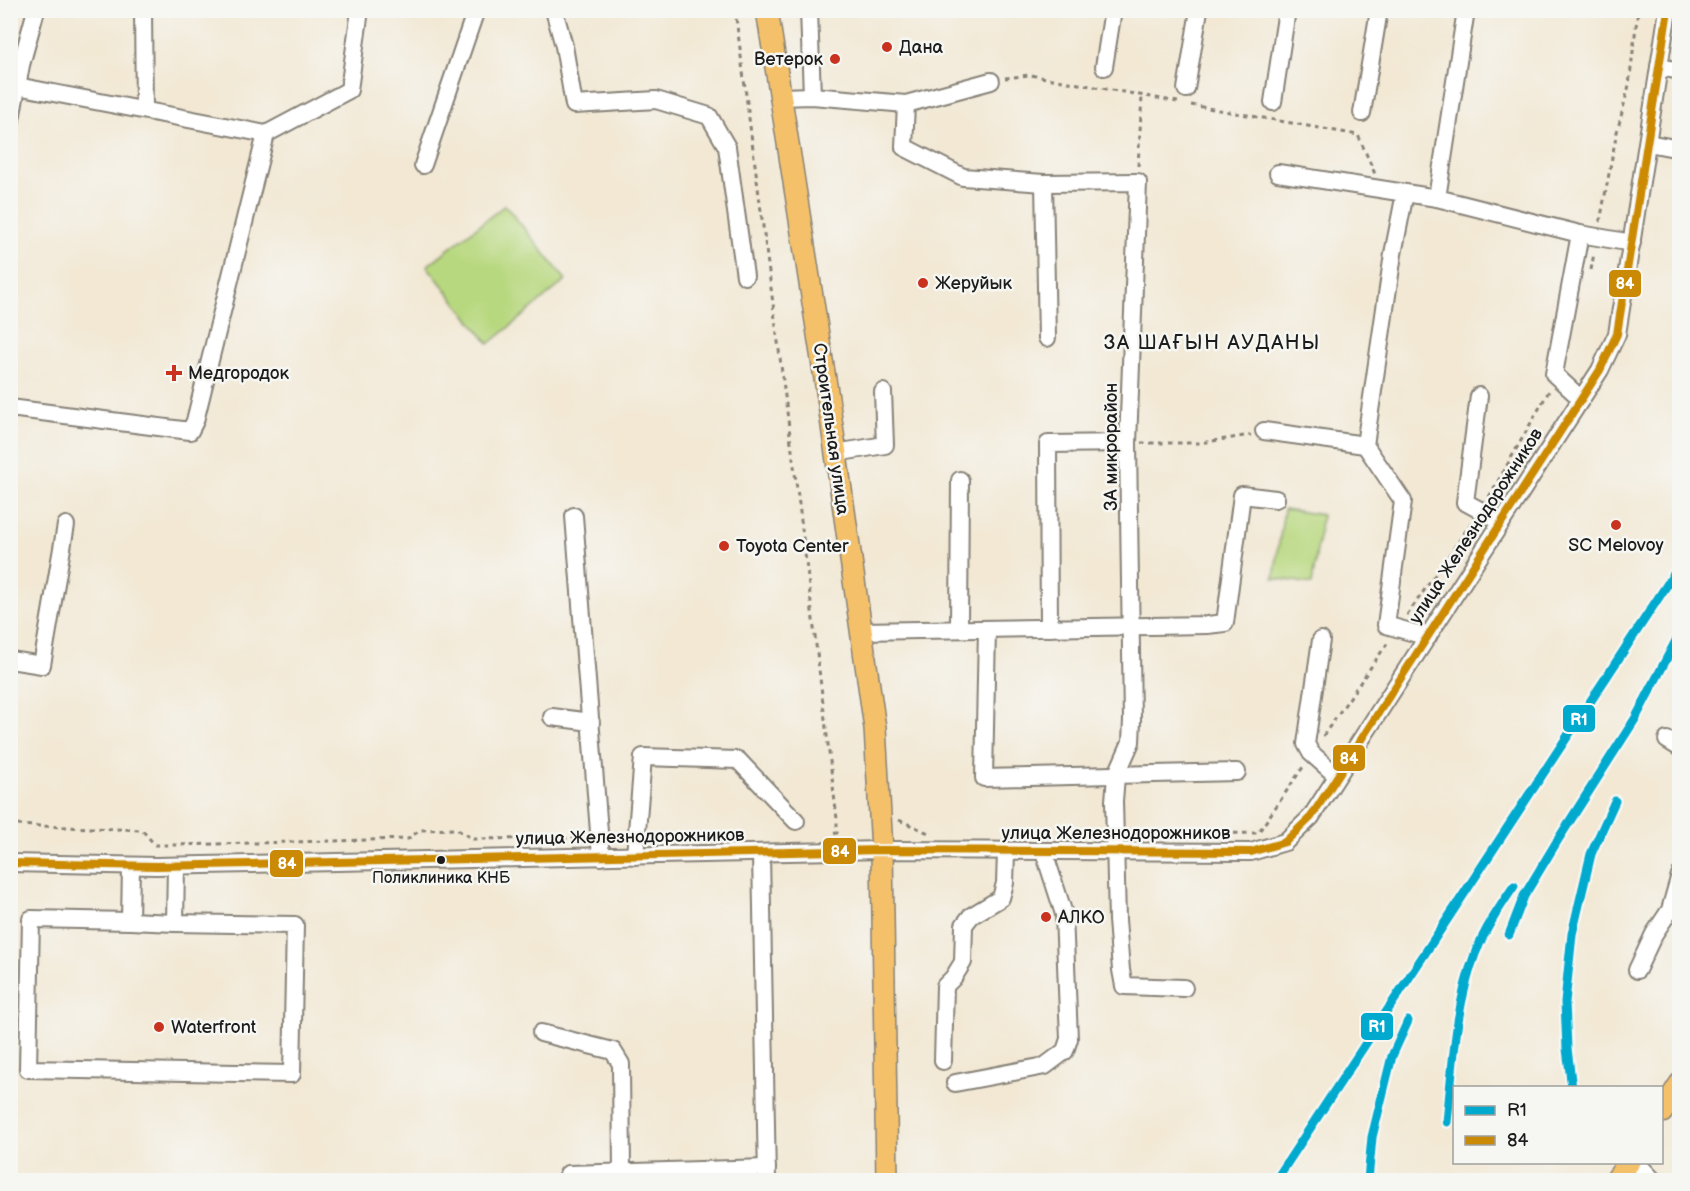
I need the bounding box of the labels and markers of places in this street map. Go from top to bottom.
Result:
place label: Дана [899,37,944,58]
marker: Дана [880,40,894,54]
place label: Ветерок [754,49,823,70]
marker: Ветерок [828,52,842,66]
place label: Жеруйык [935,273,1012,294]
marker: Жеруйык [916,276,930,290]
place label: Медгородок [188,363,289,384]
marker: Медгородок [165,364,183,382]
marker: SC Melovoy [1609,518,1623,532]
place label: SC Melovoy [1568,535,1665,556]
place label: Toyota Center [736,536,849,557]
marker: Toyota Center [717,539,731,553]
marker: Поликлиника КНБ [435,854,447,866]
place label: Поликлиника КНБ [372,869,511,888]
place label: АЛКО [1057,907,1105,928]
marker: АЛКО [1039,910,1053,924]
place label: Waterfront [171,1017,257,1038]
marker: Waterfront [152,1020,166,1034]

